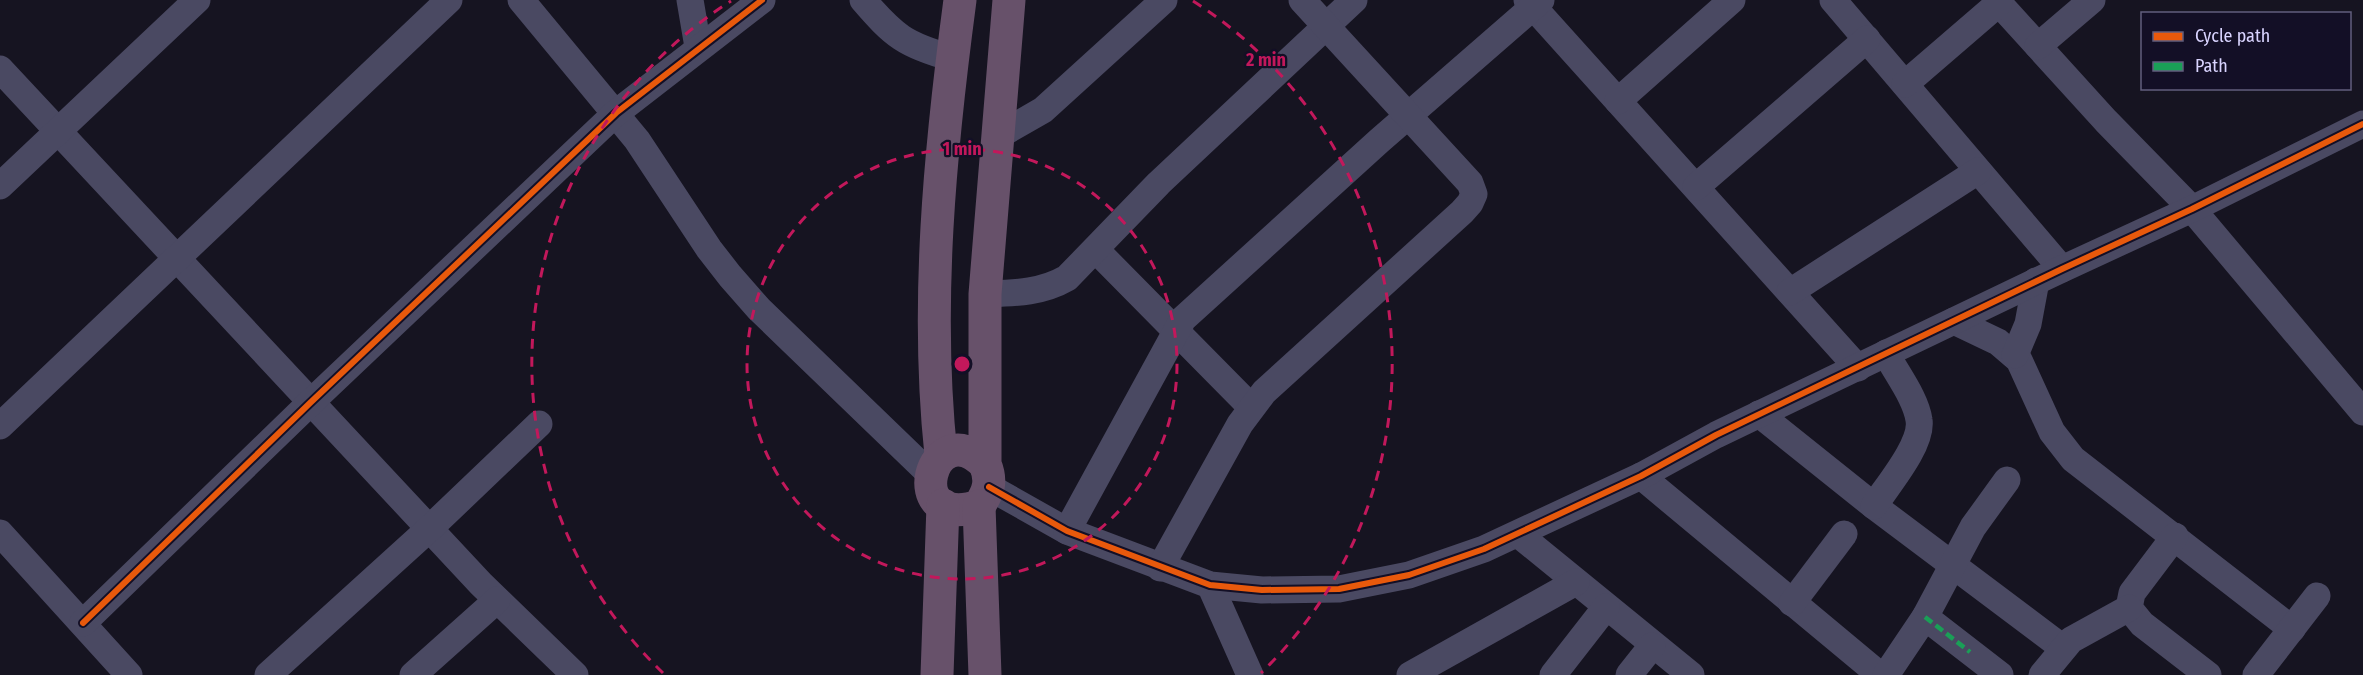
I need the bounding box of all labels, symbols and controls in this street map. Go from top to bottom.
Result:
legend [2141,12,2351,90]
text: Cycle path [2195,25,2270,47]
text: 2 min [1245,49,1286,71]
text: Path [2195,55,2228,77]
text: 1 min [942,138,982,160]
centre of rings [952,354,972,374]

